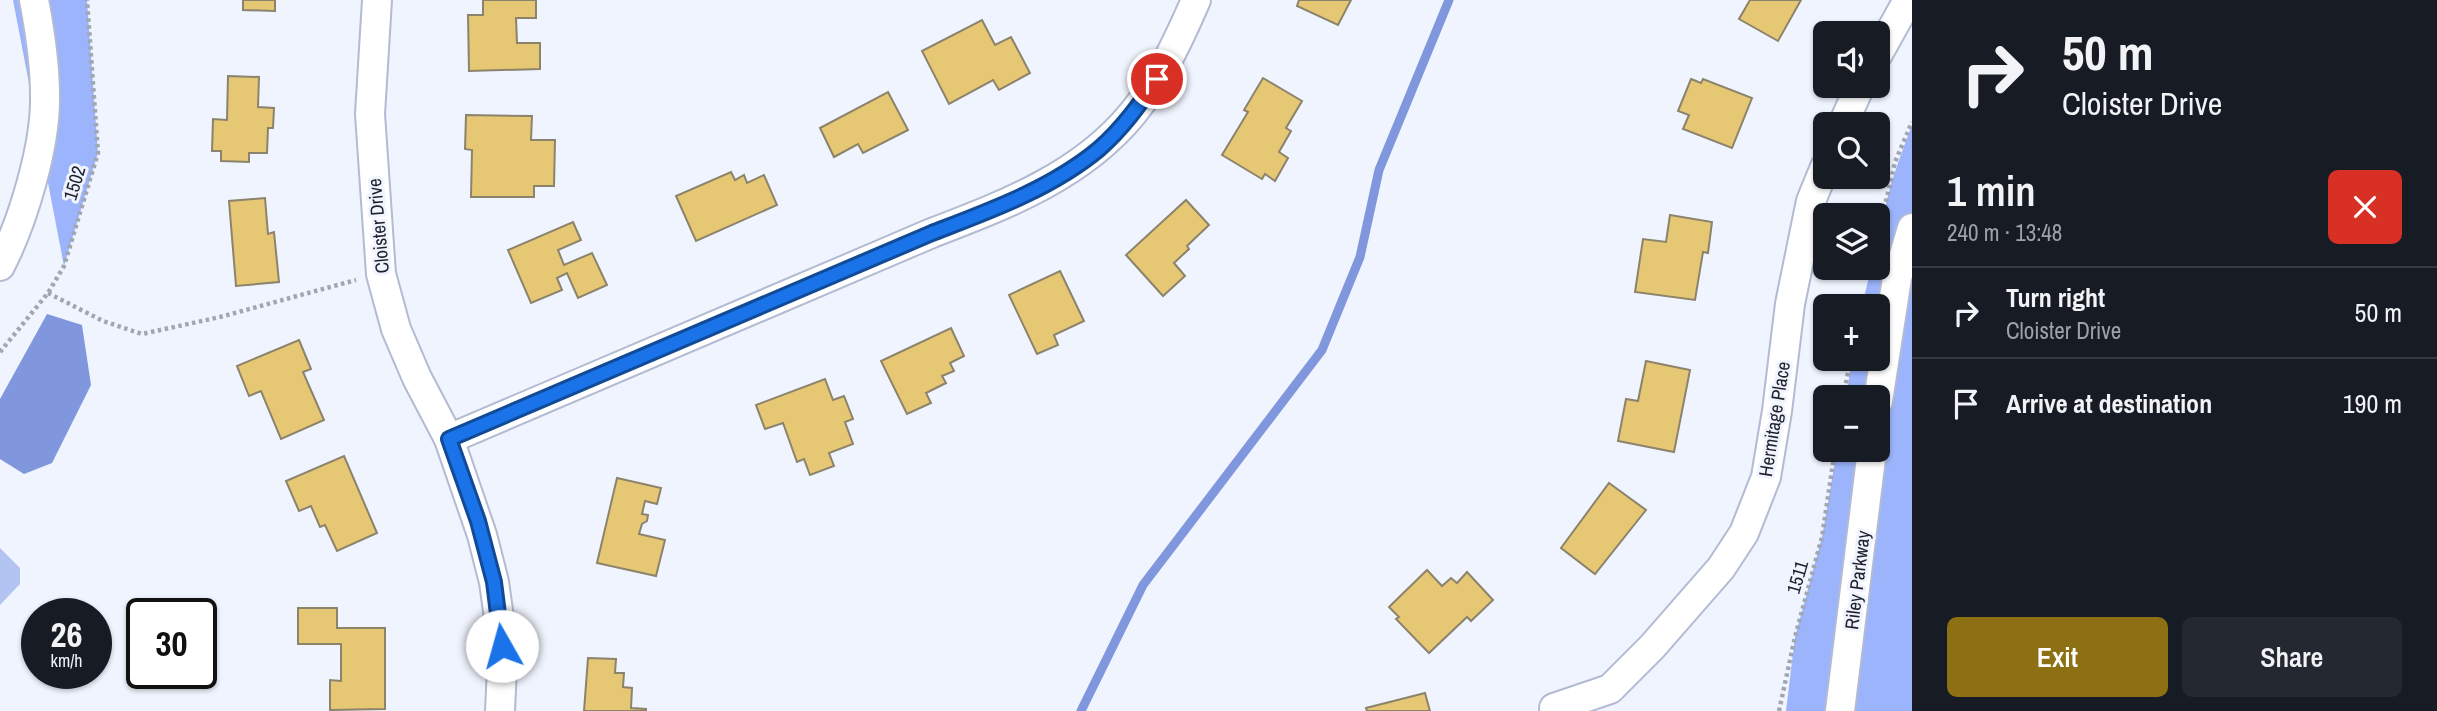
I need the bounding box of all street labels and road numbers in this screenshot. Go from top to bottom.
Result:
street label: 1502 [57,163,91,203]
street label: Cloister Drive [361,177,395,275]
street label: Hermitage Place [1752,360,1796,478]
street label: Riley Parkway [1838,529,1876,631]
street label: 1511 [1780,557,1814,597]

